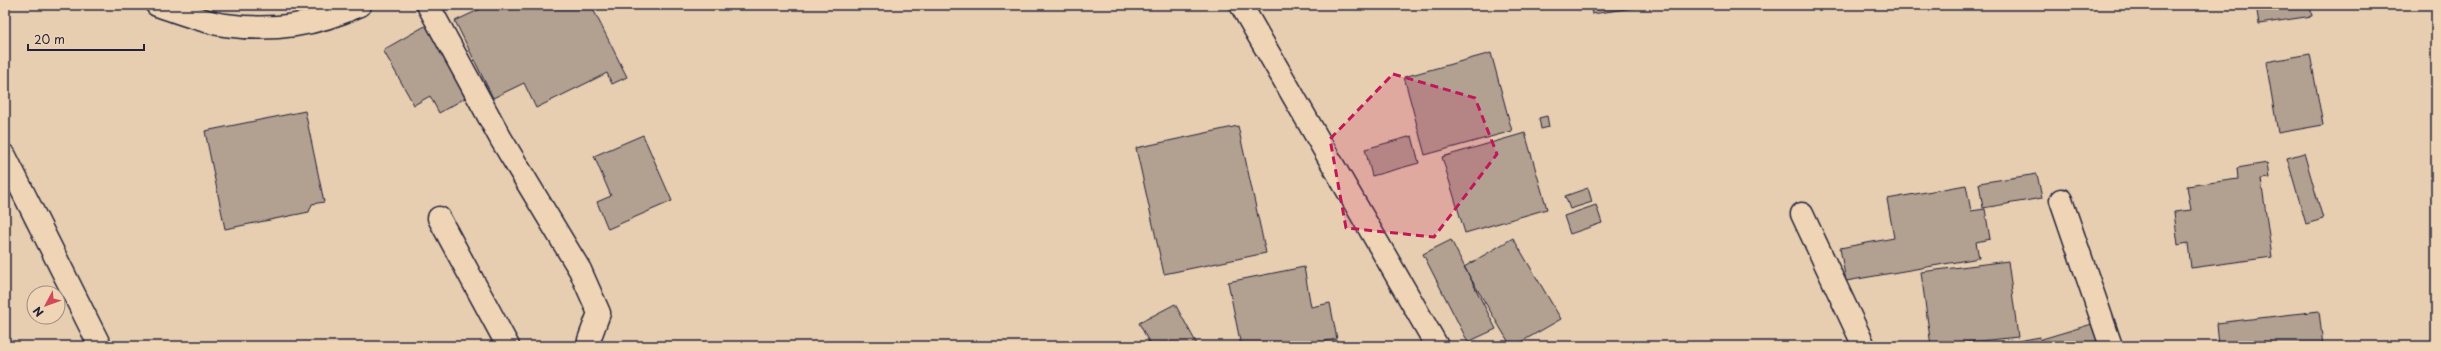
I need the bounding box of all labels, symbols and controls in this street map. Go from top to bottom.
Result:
scale bar [28,26,144,52]
text: 20 m [34,30,65,48]
north arrow [26,285,66,325]
text: N [29,303,47,321]

